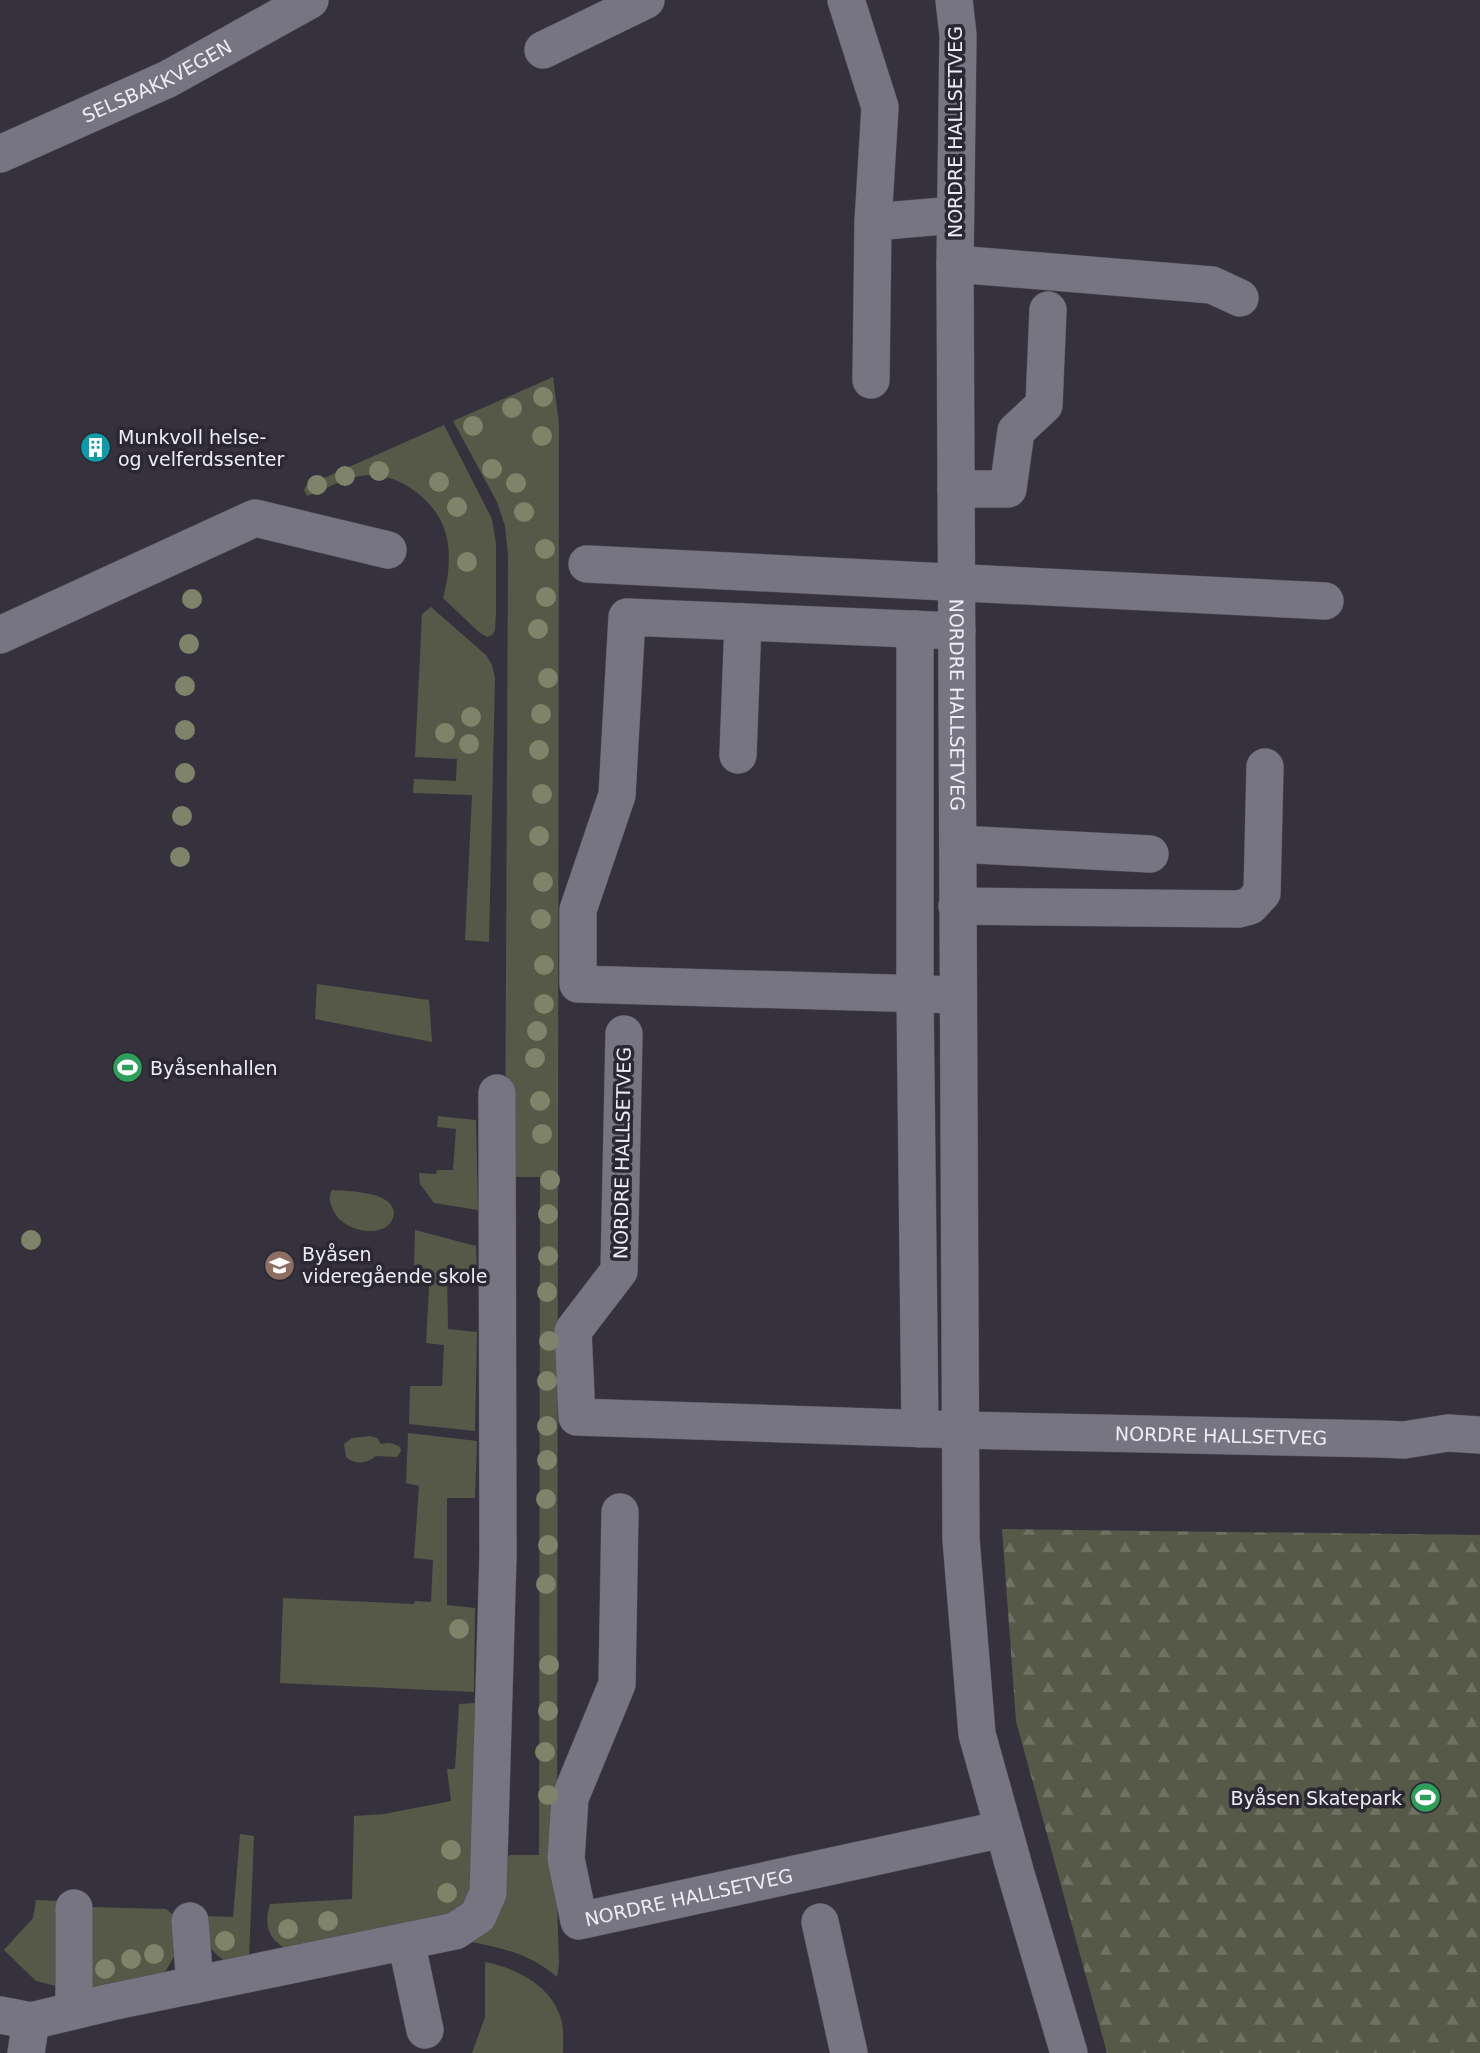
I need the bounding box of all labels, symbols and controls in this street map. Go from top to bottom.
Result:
street label: NORDRE HALLSETVEG [944,26,966,238]
street label: SELSBAKKVEGEN [79,35,235,127]
place label: Munkvoll helse- og velferdssenter [118,426,285,470]
building icon: Munkvoll helse- og velferdssenter [78,431,112,465]
street label: NORDRE HALLSETVEG [946,599,969,811]
street label: NORDRE HALLSETVEG [609,1047,635,1259]
sports icon: Byåsenhallen [110,1051,144,1085]
place label: Byåsenhallen [150,1057,278,1079]
place label: Byåsen videregående skole [302,1243,487,1287]
school or university icon: Byåsen videregående skole [262,1248,296,1282]
street label: NORDRE HALLSETVEG [1115,1422,1327,1449]
sports icon: Byåsen Skatepark [1408,1781,1442,1815]
place label: Byåsen Skatepark [1230,1787,1402,1809]
street label: NORDRE HALLSETVEG [583,1864,795,1930]

